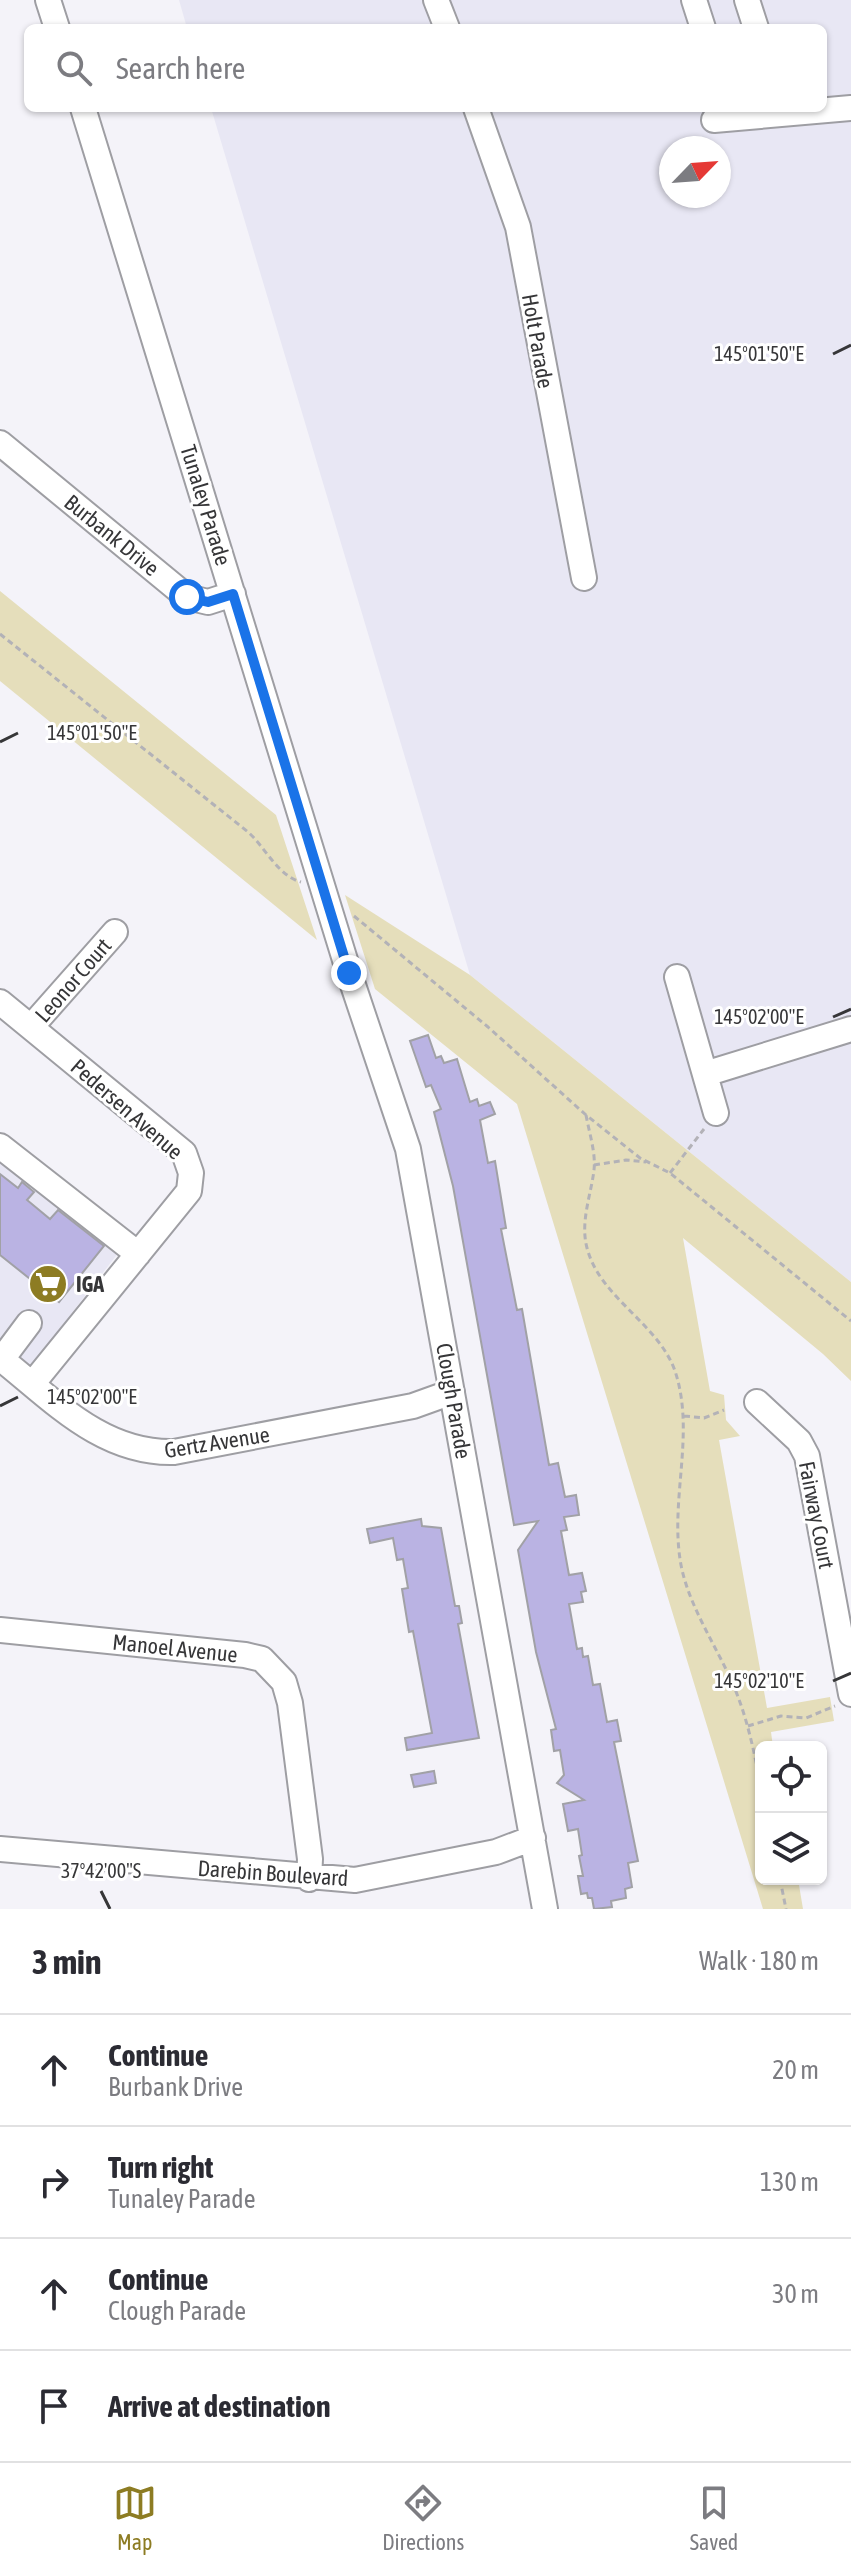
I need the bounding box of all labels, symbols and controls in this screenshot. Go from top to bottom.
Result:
search box [24,24,827,112]
icon: search [52,46,96,90]
text: Search here [116,51,245,85]
north arrow [659,136,731,208]
street label: Holt Parade [517,292,559,390]
text: 145°01'50"E [714,342,804,365]
street label: Tunaley Parade [175,442,237,568]
street label: Burbank Drive [59,489,165,581]
route start [169,579,205,615]
text: 145°01'50"E [47,721,137,744]
street label: Leonor Court [29,933,117,1027]
route end [331,955,367,991]
text: 145°02'00"E [714,1005,804,1028]
street label: Pedersen Avenue [66,1053,188,1165]
supermarket icon: IGA [27,1263,69,1305]
place label: IGA [76,1271,104,1297]
street label: Clough Parade [431,1341,477,1461]
text: 145°02'00"E [47,1385,137,1408]
street label: Gertz Avenue [163,1421,271,1463]
street label: Fairway Court [794,1459,840,1571]
street label: Manoel Avenue [111,1629,239,1667]
text: 145°02'10"E [714,1669,804,1692]
map controls [755,1741,827,1885]
button: locate [755,1741,827,1813]
button: layers [755,1813,827,1885]
street label: Darebin Boulevard [197,1855,349,1891]
text: 37°42'00"S [61,1859,141,1882]
text: 3 min [32,1942,101,1981]
text: Walk · 180 m [699,1946,819,1976]
text: Continue [108,2038,208,2072]
icon: ahead [32,2048,76,2092]
text: 20 m [772,2055,819,2085]
text: Burbank Drive [108,2072,243,2102]
text: Turn right [108,2150,214,2184]
icon: right [32,2160,76,2204]
text: 130 m [760,2167,819,2197]
text: Tunaley Parade [108,2184,256,2214]
text: Continue [108,2262,208,2296]
icon: ahead [32,2272,76,2316]
text: 30 m [772,2279,819,2309]
text: Clough Parade [108,2296,246,2326]
icon: arrive [32,2384,76,2428]
text: Arrive at destination [108,2389,330,2423]
tab: Map [113,2481,157,2555]
tab: Directions [382,2481,464,2555]
tab: Saved [690,2481,738,2555]

